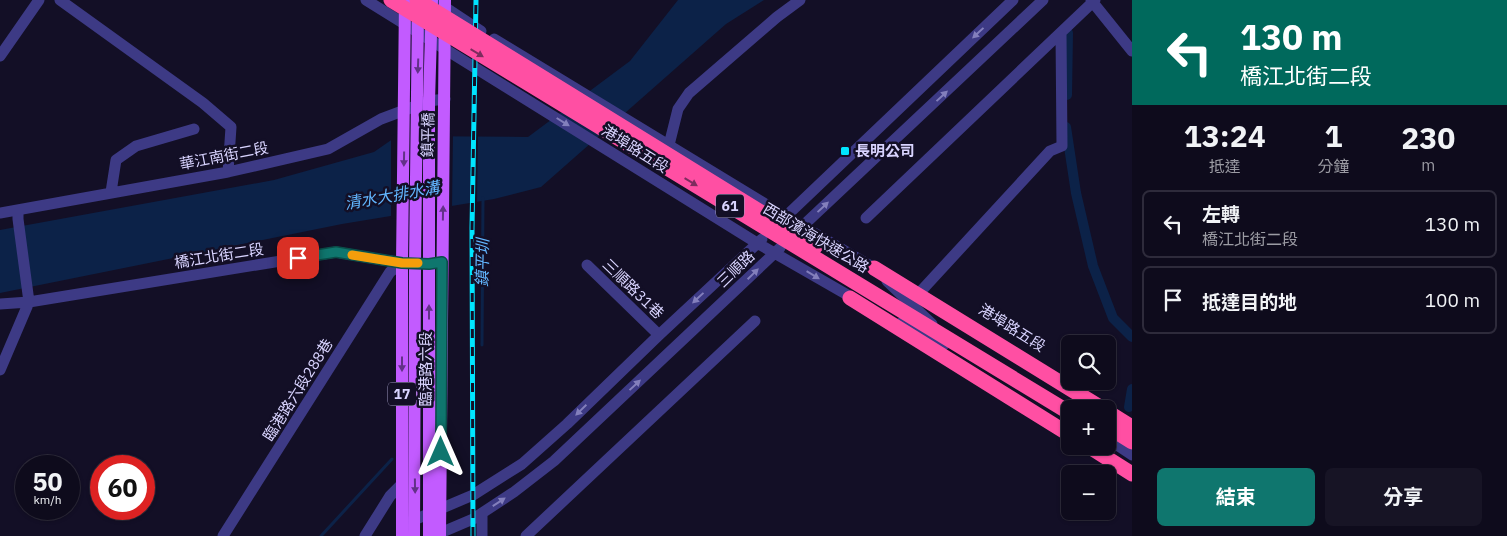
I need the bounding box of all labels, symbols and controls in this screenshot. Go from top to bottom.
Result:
text: 130 m [1240,14,1343,60]
icon: left [1157,20,1222,85]
one-way arrow [972,27,984,39]
one-way arrow [471,48,484,57]
one-way arrow [414,58,422,74]
text: 橋江北街二段 [1240,61,1372,90]
one-way arrow [936,90,948,102]
street label: 鎮平橋 [418,112,437,158]
text: 13:24 [1184,116,1266,155]
text: 1 [1324,116,1342,155]
one-way arrow [556,117,569,126]
text: 230 [1401,118,1455,157]
street label: 港埠路五段 [598,121,672,177]
street label: 華江南街二段 [178,138,270,173]
place label: 長明公司 [855,141,915,160]
marker: 長明公司 [839,145,851,157]
one-way arrow [400,151,408,167]
text: m [1421,155,1435,175]
text: 抵達 [1209,156,1241,176]
text: 分鐘 [1317,156,1349,176]
water label: 清水大排水溝 [343,176,443,213]
one-way arrow [684,178,697,187]
road number: 61 [716,195,744,218]
street label: 西部濱海快速公路 [760,199,873,277]
one-way arrow [817,201,829,213]
text: 左轉 [1202,202,1240,226]
one-way arrow [439,205,447,221]
icon: left [1159,210,1187,238]
text: 130 m [1425,212,1480,236]
text: 橋江北街二段 [1202,229,1298,249]
pin [277,237,319,279]
water label: 鎮平圳 [472,237,492,287]
street label: 橋江北街二段 [173,239,265,272]
icon: arrive [284,244,312,272]
street label: 三順路 [713,246,758,291]
street label: 三順路31巷 [599,255,668,323]
one-way arrow [747,268,759,280]
one-way arrow [806,271,819,280]
icon: arrive [1159,286,1187,314]
text: 100 m [1425,288,1480,312]
text: 抵達目的地 [1202,290,1297,314]
one-way arrow [693,292,705,304]
street label: 港埠路五段 [975,300,1049,356]
one-way arrow [425,304,433,320]
street label: 臨港路六段 [416,331,435,407]
street label: 臨港路六段288巷 [259,335,337,444]
map controls [1061,335,1116,520]
button: search [1061,335,1116,390]
one-way arrow [398,356,406,372]
one-way arrow [629,379,641,391]
road number: 17 [388,382,416,406]
button: + [1061,400,1116,455]
one-way arrow [575,404,587,416]
position arrow [414,425,466,477]
speed limit sign: 60 [90,455,155,520]
text: 50 [32,465,63,498]
button: − [1061,465,1116,520]
button: 結束 [1157,468,1315,526]
button: 分享 [1325,468,1482,526]
one-way arrow [411,479,419,495]
text: km/h [33,492,62,507]
one-way arrow [492,497,505,507]

